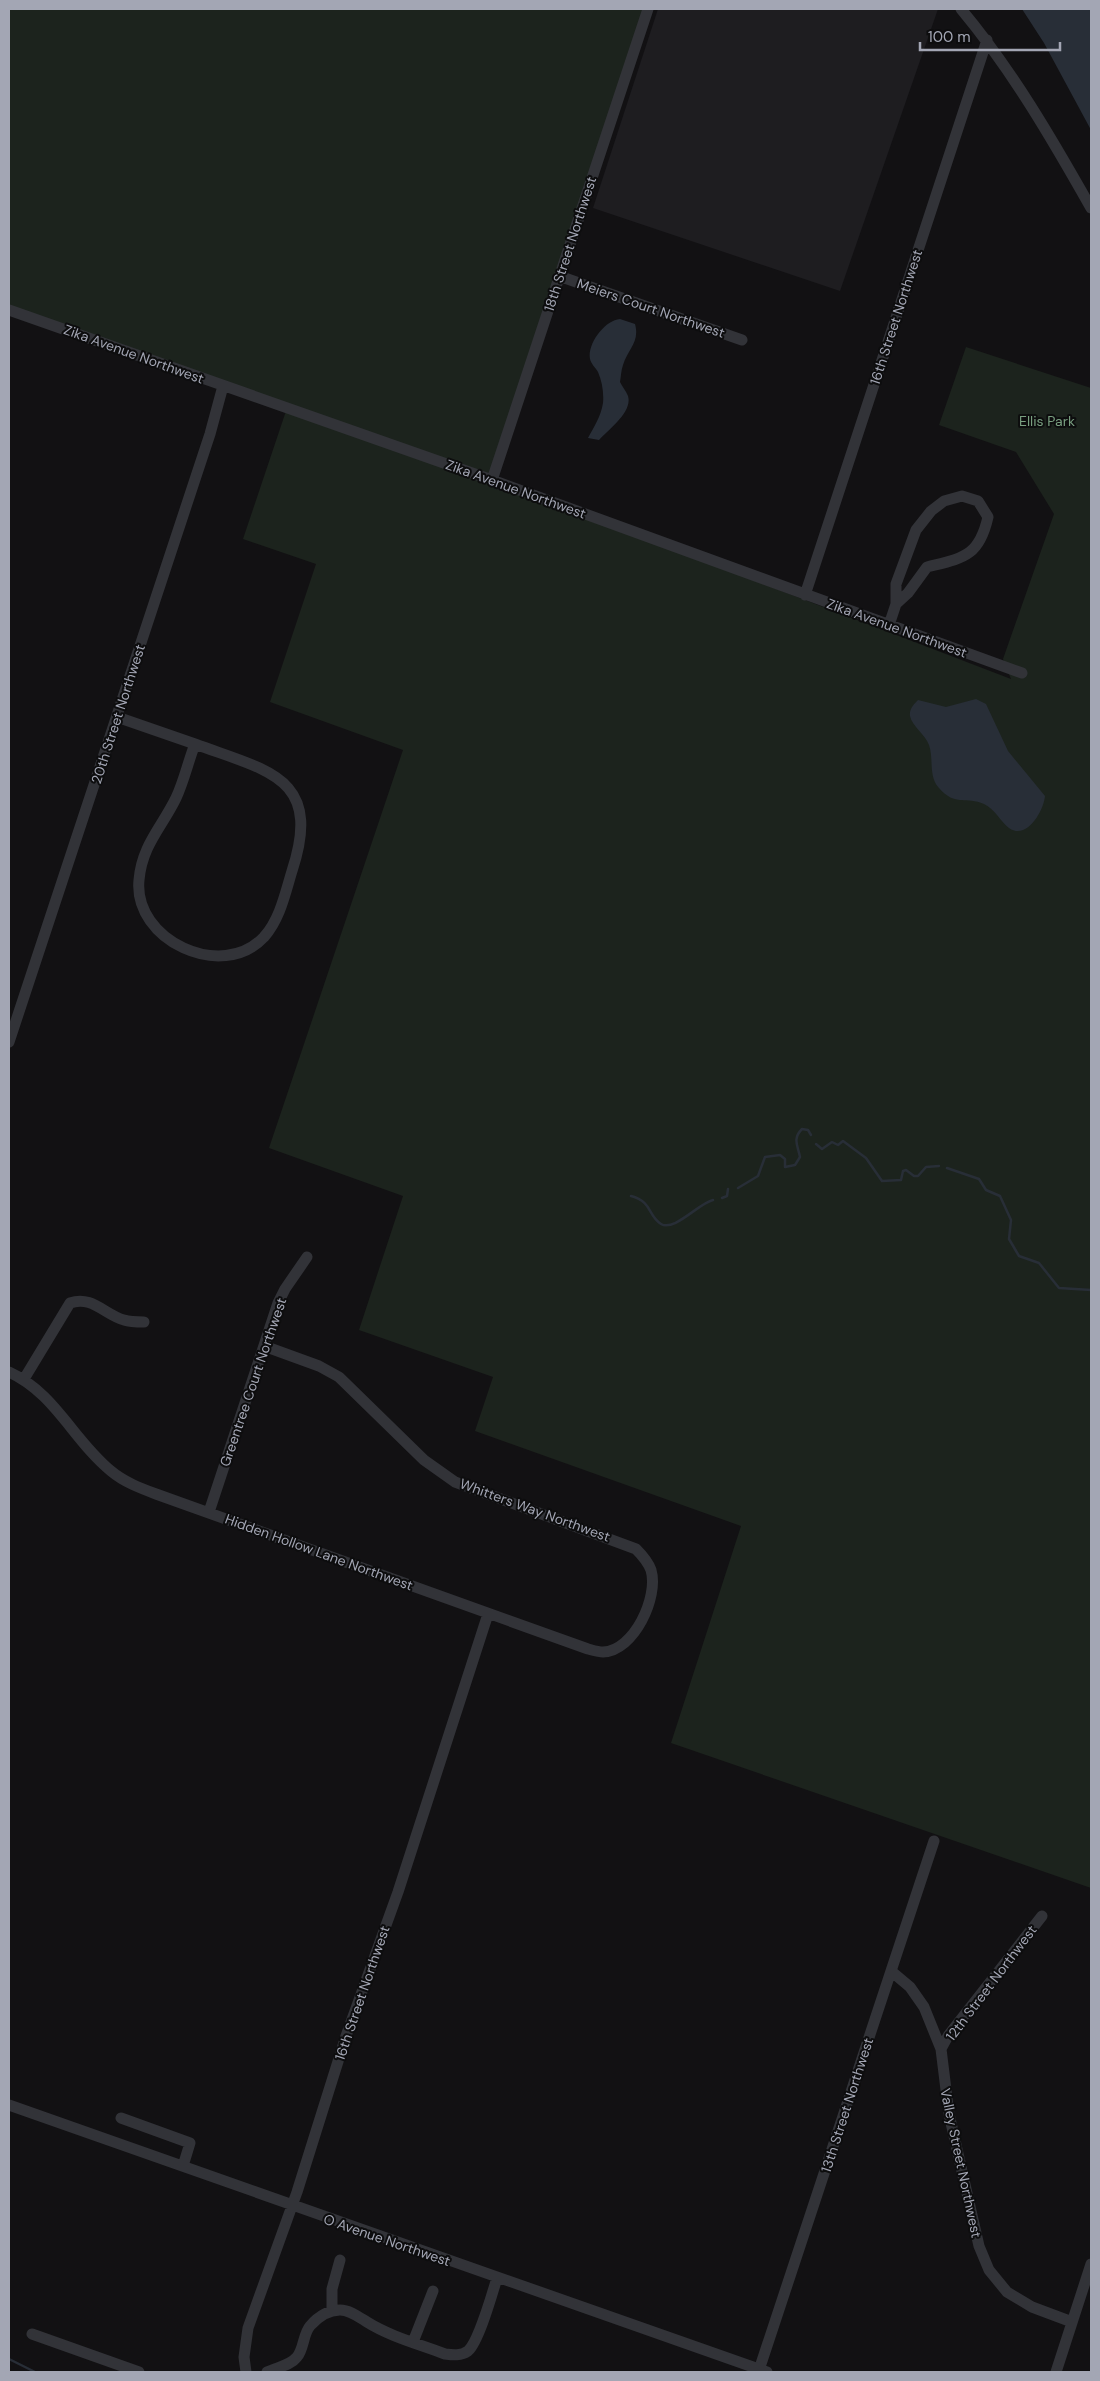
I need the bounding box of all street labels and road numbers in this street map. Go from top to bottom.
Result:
street label: 18th Street Northwest [540,174,600,314]
street label: 16th Street Northwest [866,247,926,387]
street label: Meiers Court Northwest [575,274,727,342]
street label: Zika Avenue Northwest [61,320,207,388]
street label: Zika Avenue Northwest [443,455,589,523]
street label: Zika Avenue Northwest [824,594,970,662]
street label: 20th Street Northwest [87,642,149,786]
street label: Greentree Court Northwest [216,1295,290,1469]
street label: Whitters Way Northwest [457,1474,613,1546]
street label: Hidden Hollow Lane Northwest [223,1510,415,1594]
street label: 12th Street Northwest [942,1922,1040,2044]
street label: 16th Street Northwest [331,1923,393,2063]
street label: 13th Street Northwest [817,2035,877,2175]
street label: Valley Street Northwest [936,2087,986,2239]
street label: O Avenue Northwest [321,2210,453,2270]

